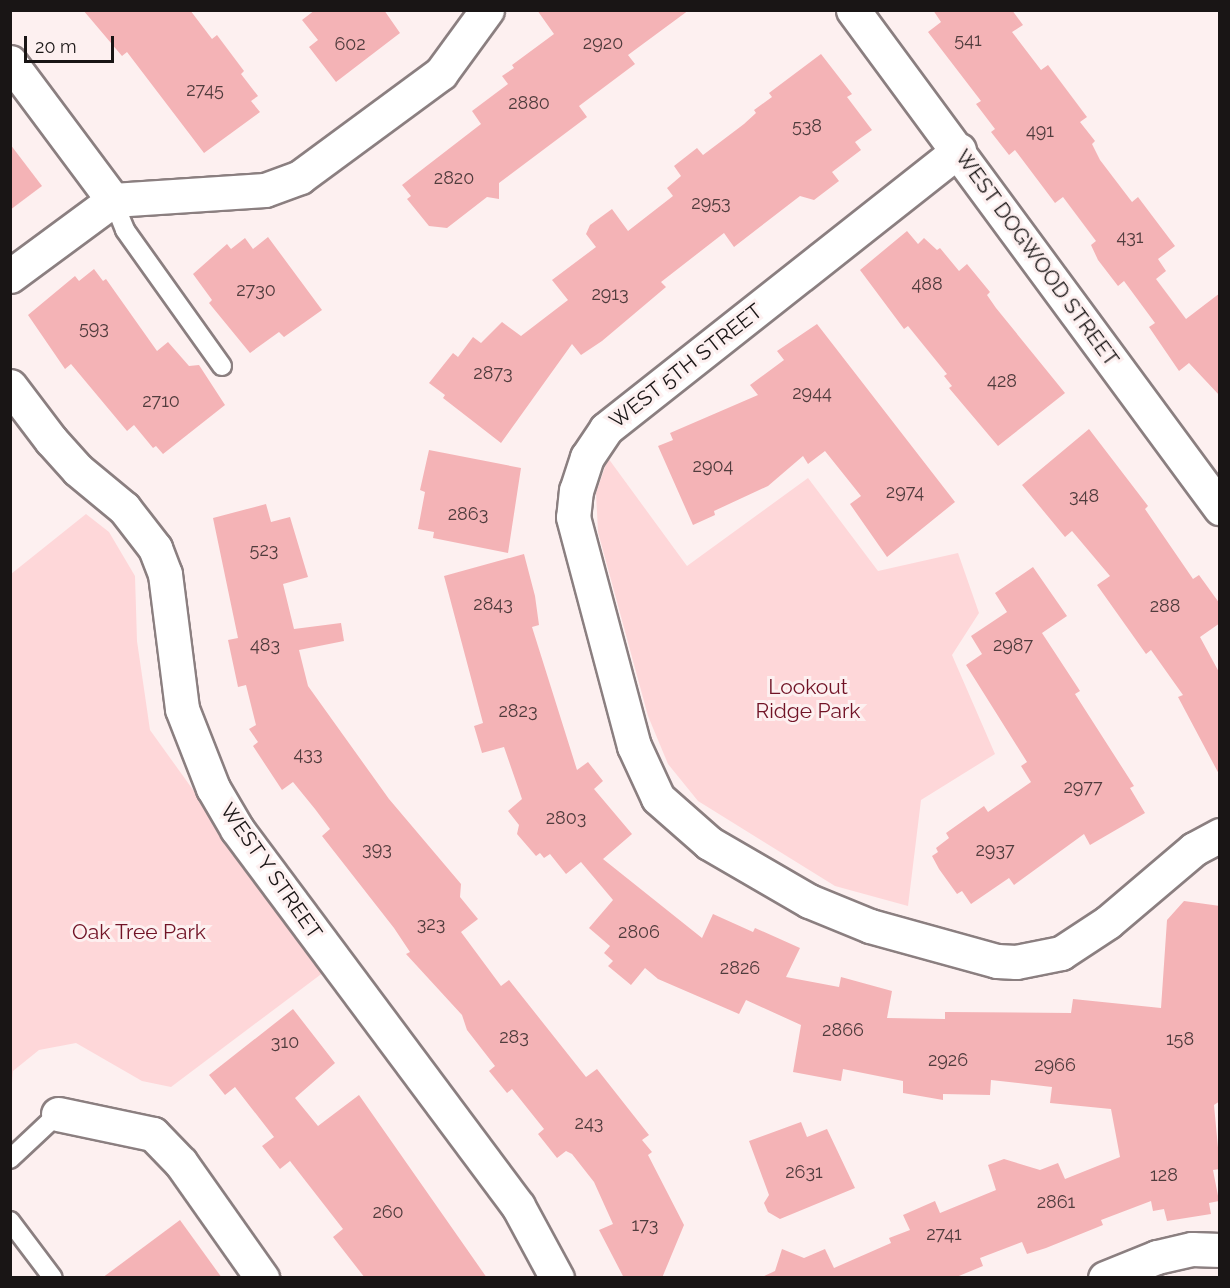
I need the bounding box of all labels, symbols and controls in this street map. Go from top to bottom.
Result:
scale bar [27,24,117,62]
house number: 541 [954,29,982,51]
house number: 2920 [583,32,623,54]
house number: 602 [334,33,366,55]
text: 20 m [35,36,77,57]
house number: 2745 [186,79,224,101]
house number: 2880 [508,92,550,114]
house number: 538 [792,115,822,137]
house number: 491 [1026,120,1054,142]
street label: WEST DOGWOOD STREET [950,145,1124,371]
house number: 2820 [434,167,474,189]
house number: 2953 [691,192,731,214]
house number: 431 [1116,226,1144,248]
house number: 488 [911,273,943,295]
house number: 2730 [236,279,276,301]
house number: 2913 [591,283,629,305]
street label: WEST 5TH STREET [604,298,768,434]
house number: 593 [79,317,109,339]
house number: 2873 [473,362,513,384]
house number: 428 [987,370,1017,392]
house number: 2944 [792,382,832,404]
house number: 2710 [142,390,180,412]
house number: 2904 [693,455,733,477]
house number: 2974 [886,481,924,503]
house number: 348 [1069,485,1099,507]
house number: 2863 [448,503,488,525]
house number: 523 [250,539,278,561]
house number: 2843 [473,593,513,615]
house number: 288 [1150,595,1180,617]
house number: 483 [250,634,280,656]
house number: 2987 [993,634,1033,656]
park label: Lookout Ridge Park [756,674,860,724]
house number: 2823 [498,700,538,722]
house number: 433 [293,743,323,765]
house number: 2977 [1063,776,1103,798]
street label: WEST Y STREET [214,797,328,945]
house number: 2803 [546,807,586,829]
house number: 393 [362,838,392,860]
house number: 2937 [975,839,1015,861]
house number: 323 [417,913,445,935]
park label: Oak Tree Park [72,919,206,945]
house number: 2806 [618,921,660,943]
house number: 2826 [720,957,760,979]
house number: 2866 [822,1019,864,1041]
house number: 283 [499,1026,529,1048]
house number: 158 [1166,1028,1194,1050]
house number: 310 [271,1031,299,1053]
house number: 2926 [928,1049,968,1071]
house number: 2966 [1034,1054,1076,1076]
house number: 243 [575,1112,603,1134]
house number: 2631 [785,1161,823,1183]
house number: 128 [1150,1164,1178,1186]
house number: 2861 [1037,1191,1075,1213]
house number: 260 [372,1201,404,1223]
house number: 173 [632,1214,658,1236]
house number: 2741 [926,1223,962,1245]

